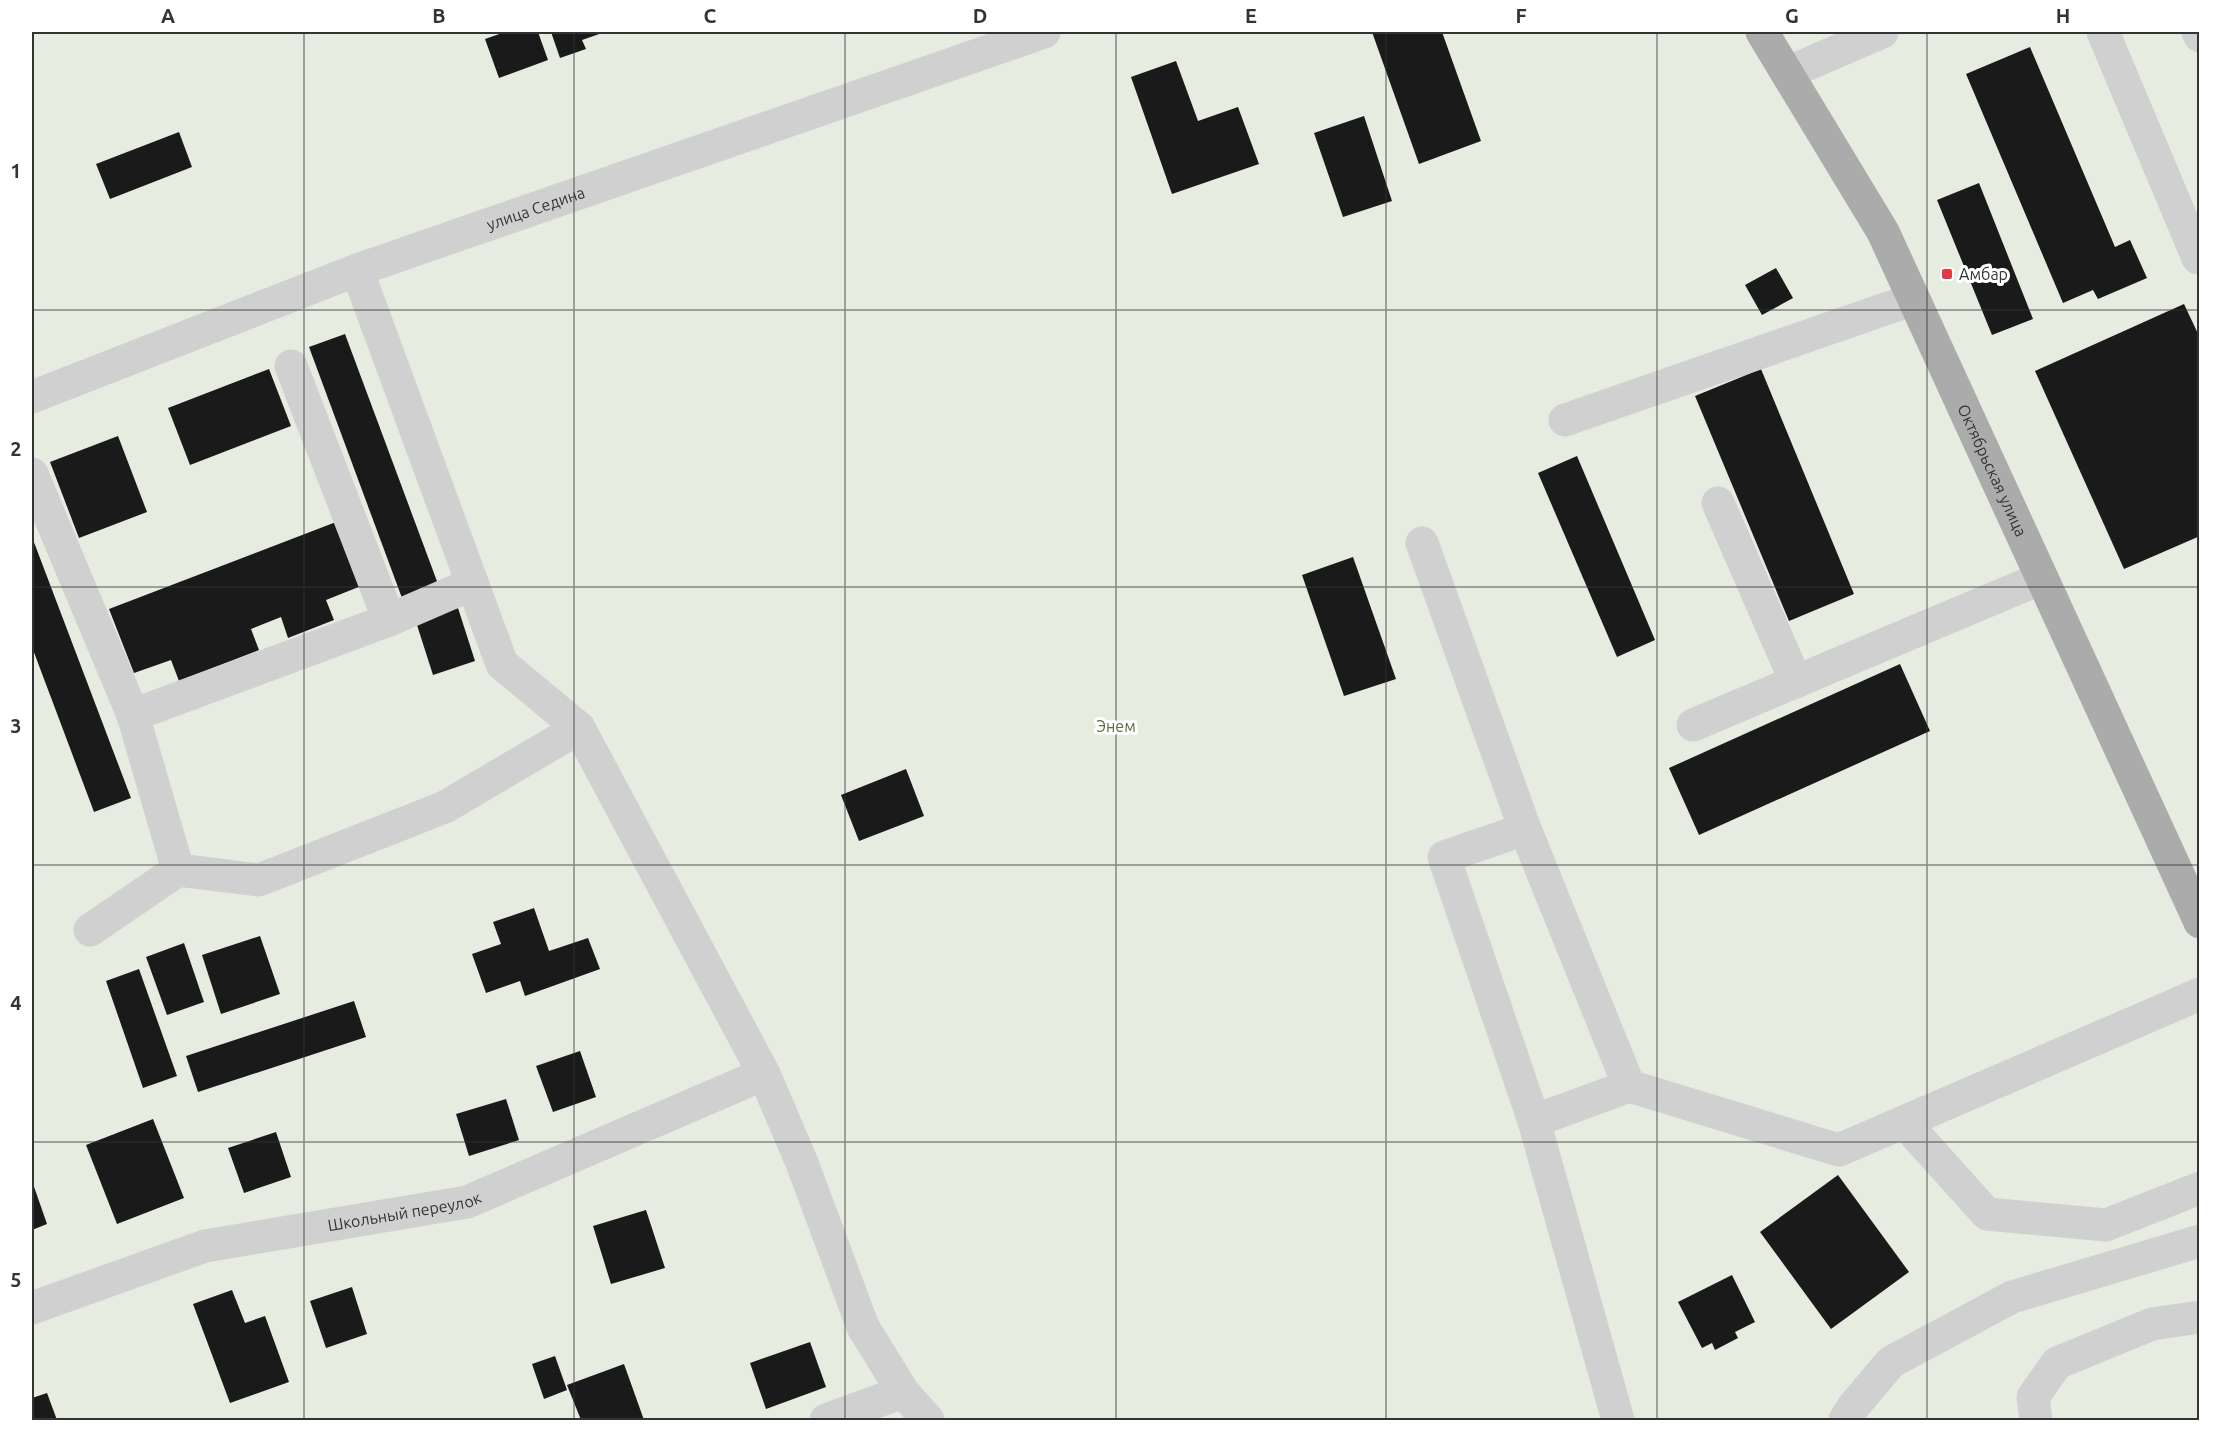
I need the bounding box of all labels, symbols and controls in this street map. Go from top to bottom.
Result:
text: A [161,4,175,27]
text: B [432,4,446,27]
text: C [704,4,717,27]
text: D [973,4,987,27]
text: E [1245,4,1257,27]
text: F [1515,4,1527,27]
text: G [1785,4,1799,27]
text: H [2056,4,2070,27]
text: 1 [10,159,22,182]
street label: улица Седина [484,183,587,233]
place label: Амбар [1959,265,2008,283]
marker: Амбар [1940,267,1954,281]
street label: Октябрьская улица [1954,401,2031,539]
text: 2 [10,437,22,460]
text: 3 [10,714,22,737]
park label: Энем [1096,717,1136,735]
text: 4 [10,991,22,1014]
street label: Школьный переулок [326,1188,484,1234]
text: 5 [10,1268,22,1291]

